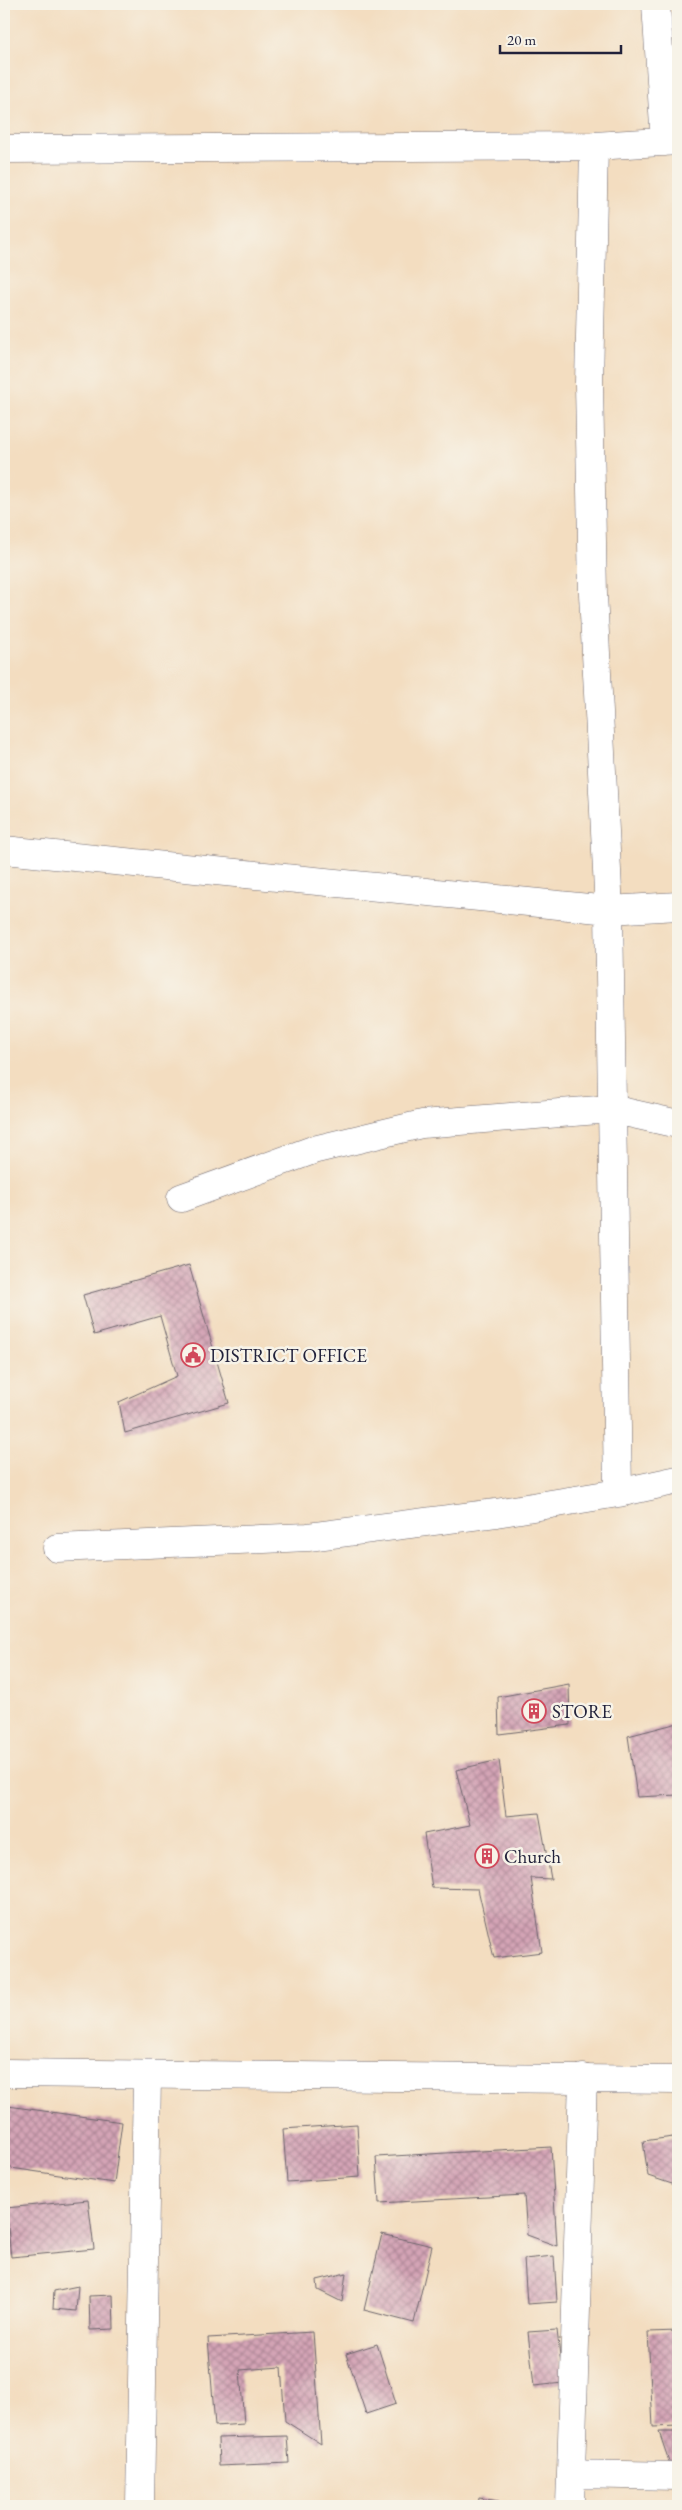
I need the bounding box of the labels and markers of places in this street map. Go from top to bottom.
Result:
public building icon: DISTRICT OFFICE [180,1342,206,1368]
place label: DISTRICT OFFICE [210,1343,367,1368]
building icon: STORE [521,1698,547,1724]
place label: STORE [552,1699,612,1724]
building icon: Church [474,1843,500,1869]
place label: Church [504,1844,561,1869]

